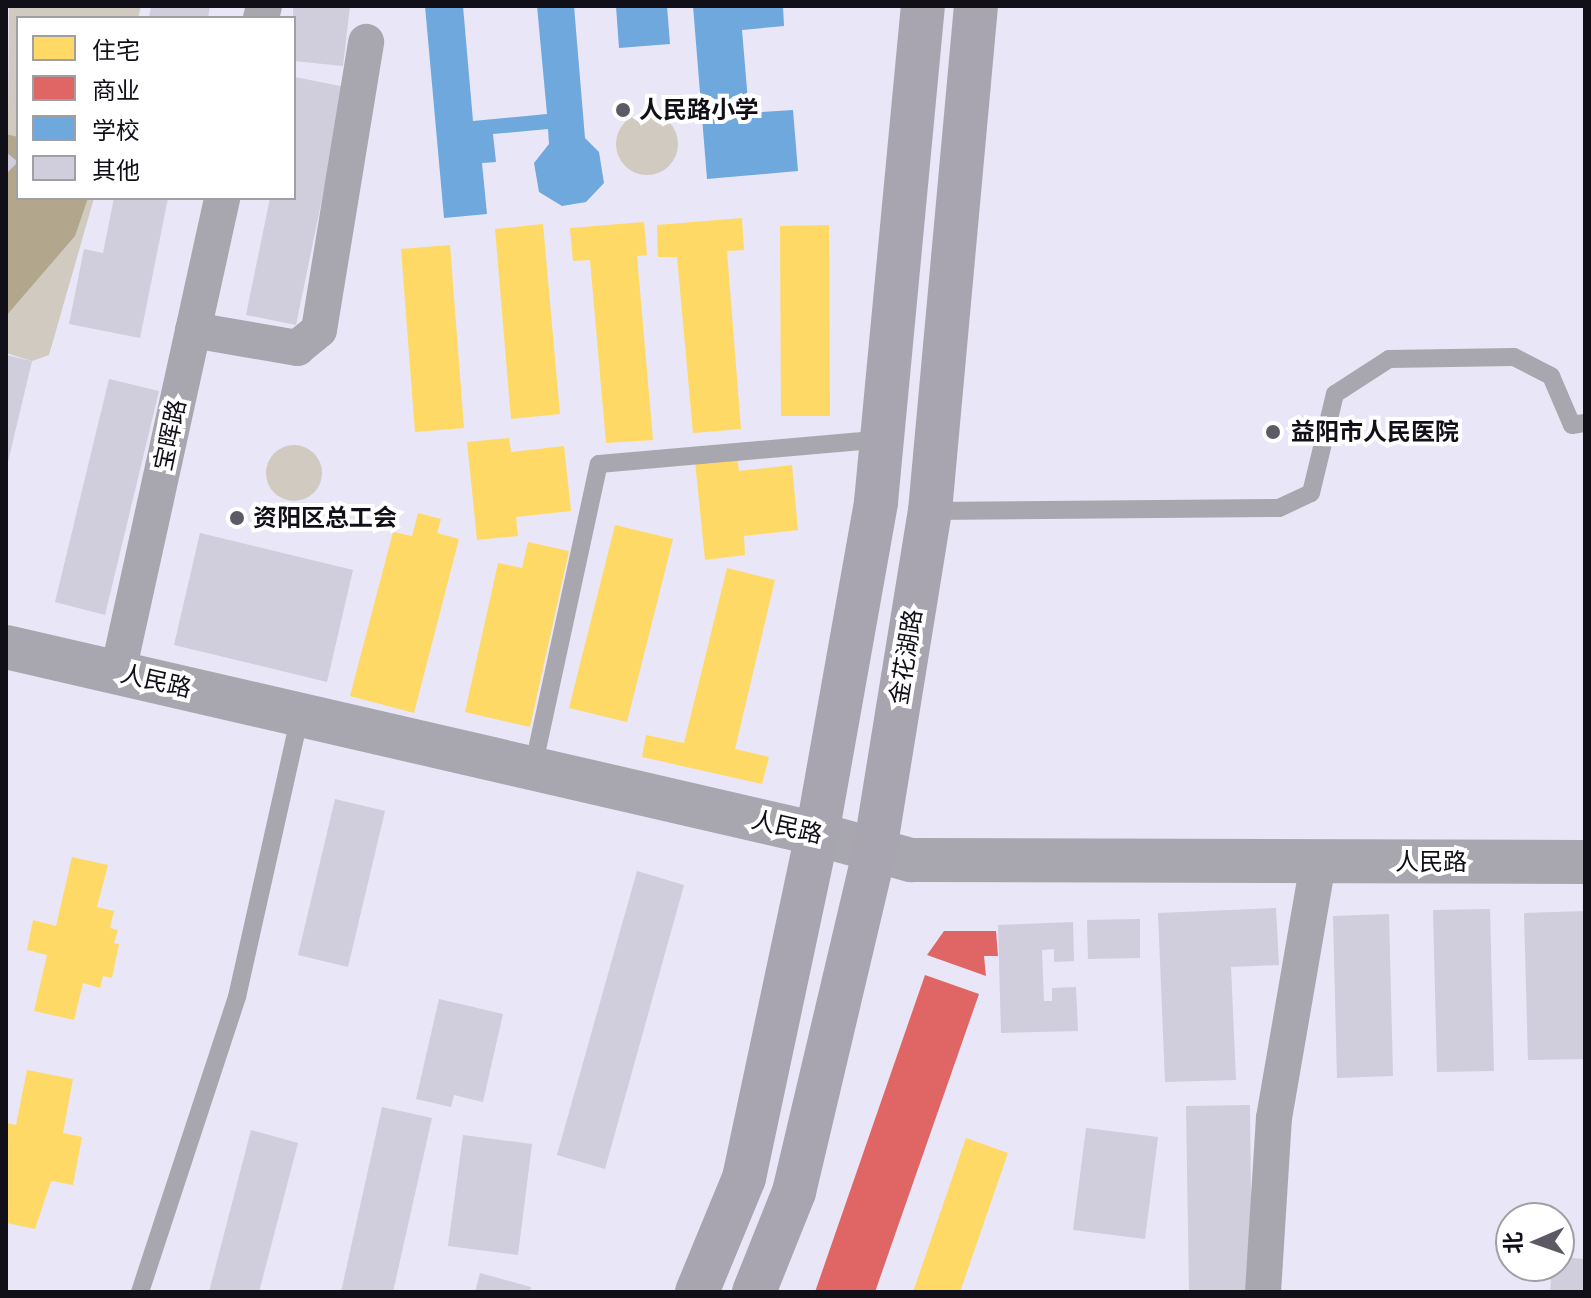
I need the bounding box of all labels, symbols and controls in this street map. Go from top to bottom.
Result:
legend [16,16,296,200]
text: 住宅 [92,35,140,66]
text: 商业 [92,75,140,106]
place label: 人民路小学 [639,96,759,124]
marker: 人民路小学 [614,101,632,119]
text: 学校 [92,115,140,146]
text: 其他 [92,155,140,186]
street label: 宝晖路 [148,397,192,473]
place label: 益阳市人民医院 [1291,418,1459,446]
marker: 益阳市人民医院 [1262,421,1284,443]
place label: 资阳区总工会 [253,504,397,532]
marker: 资阳区总工会 [228,509,246,527]
street label: 金花湖路 [884,607,928,707]
street label: 人民路 [118,659,194,703]
street label: 人民路 [749,805,825,849]
street label: 人民路 [1395,848,1467,876]
north arrow [1495,1202,1575,1282]
text: 北 [1499,1231,1527,1254]

